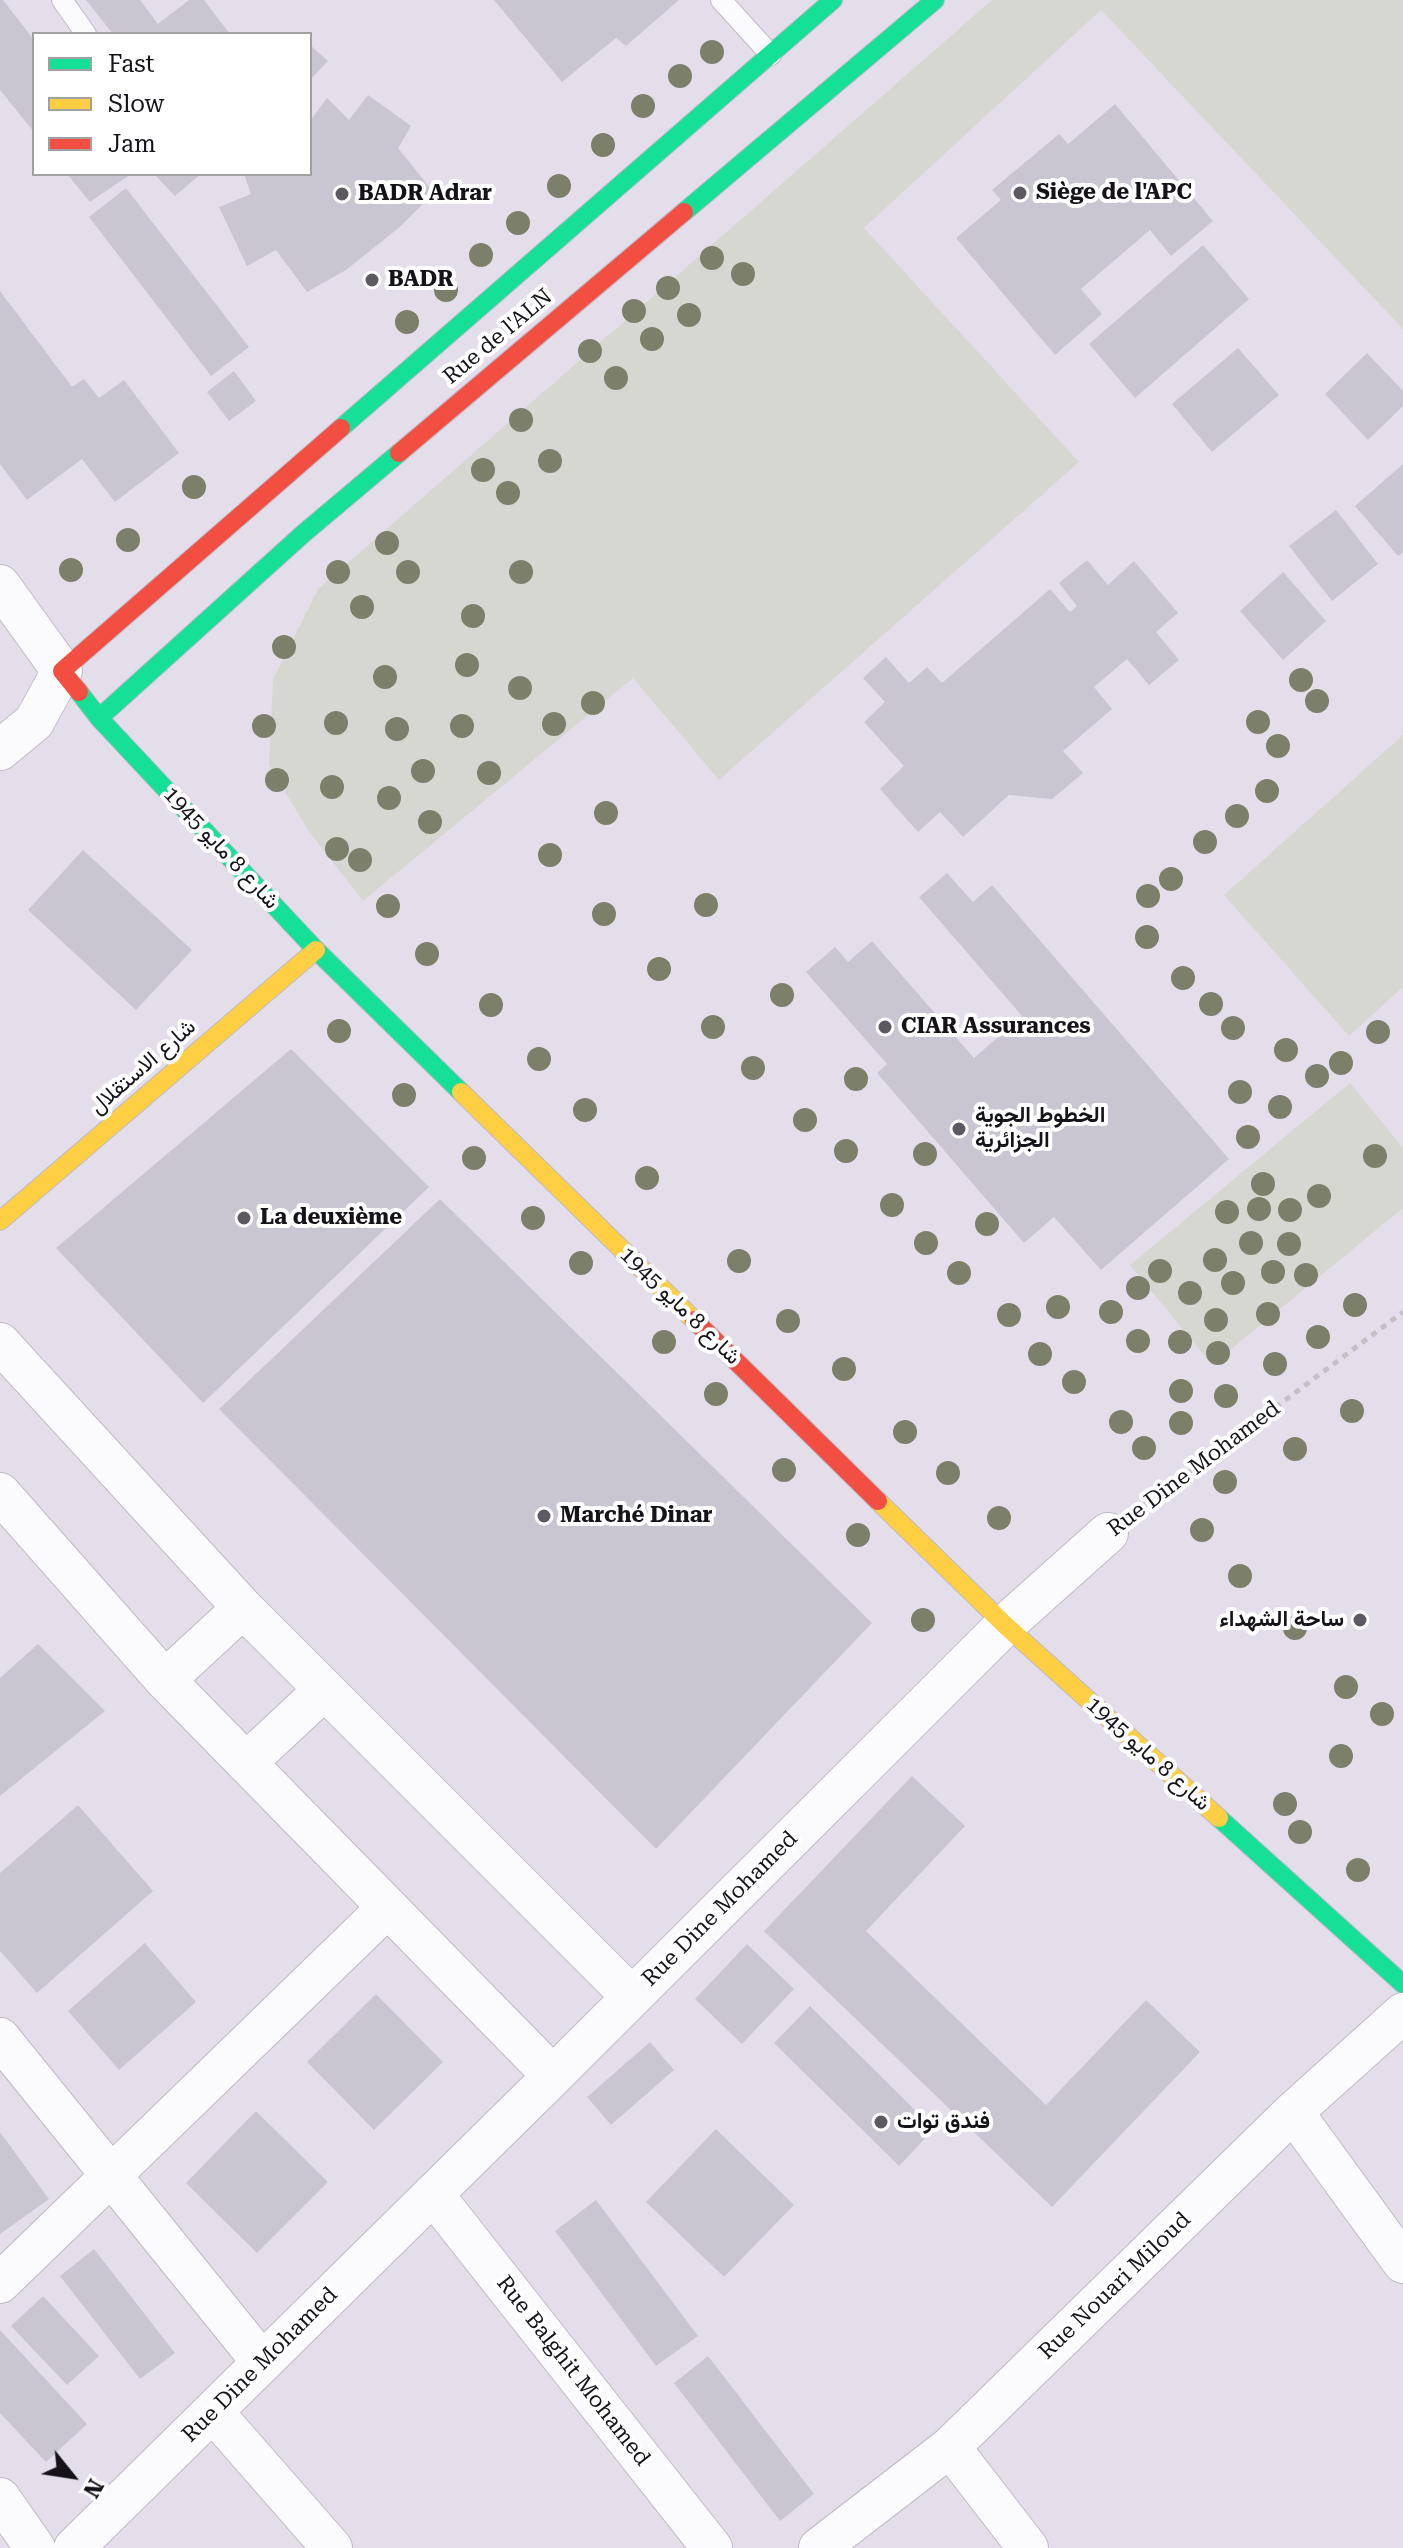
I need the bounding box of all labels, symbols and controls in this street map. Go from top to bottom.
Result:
legend [32,32,312,176]
text: Fast [108,50,155,78]
text: Slow [108,90,164,118]
text: Jam [108,130,156,158]
place label: Siège de l'APC [1036,180,1192,206]
place label: BADR Adrar [358,181,492,207]
marker: Siège de l'APC [1011,184,1029,202]
marker: BADR Adrar [333,185,351,203]
place label: BADR [388,267,454,293]
marker: BADR [363,271,381,289]
street label: Rue de l'ALN [438,284,558,390]
street label: شارع 8 مايو 1945 [158,781,284,915]
street label: شارع الاستقلال [85,1014,201,1120]
place label: CIAR Assurances [901,1014,1091,1040]
marker: CIAR Assurances [876,1018,894,1036]
place label: الخطوط الجوية الجزائرية [975,1103,1105,1154]
marker: الخطوط الجوية الجزائرية [950,1120,968,1138]
place label: La deuxième [260,1205,402,1231]
marker: La deuxième [235,1209,253,1227]
street label: شارع 8 مايو 1945 [614,1242,746,1370]
street label: Rue Dine Mohamed [1103,1396,1285,1542]
place label: Marché Dinar [560,1503,713,1529]
marker: Marché Dinar [535,1507,553,1525]
place label: ساحة الشهداء [1219,1607,1344,1633]
marker: ساحة الشهداء [1351,1611,1369,1629]
street label: شارع 8 مايو 1945 [1081,1691,1215,1817]
street label: Rue Dine Mohamed [637,1826,803,1992]
place label: فندق توات [897,2109,990,2135]
marker: فندق توات [872,2113,890,2131]
street label: Rue Nouari Miloud [1034,2207,1196,2365]
street label: Rue Balghit Mohamed [491,2271,655,2471]
street label: Rue Dine Mohamed [177,2282,343,2448]
north arrow [32,2436,112,2516]
text: N [78,2475,108,2502]

